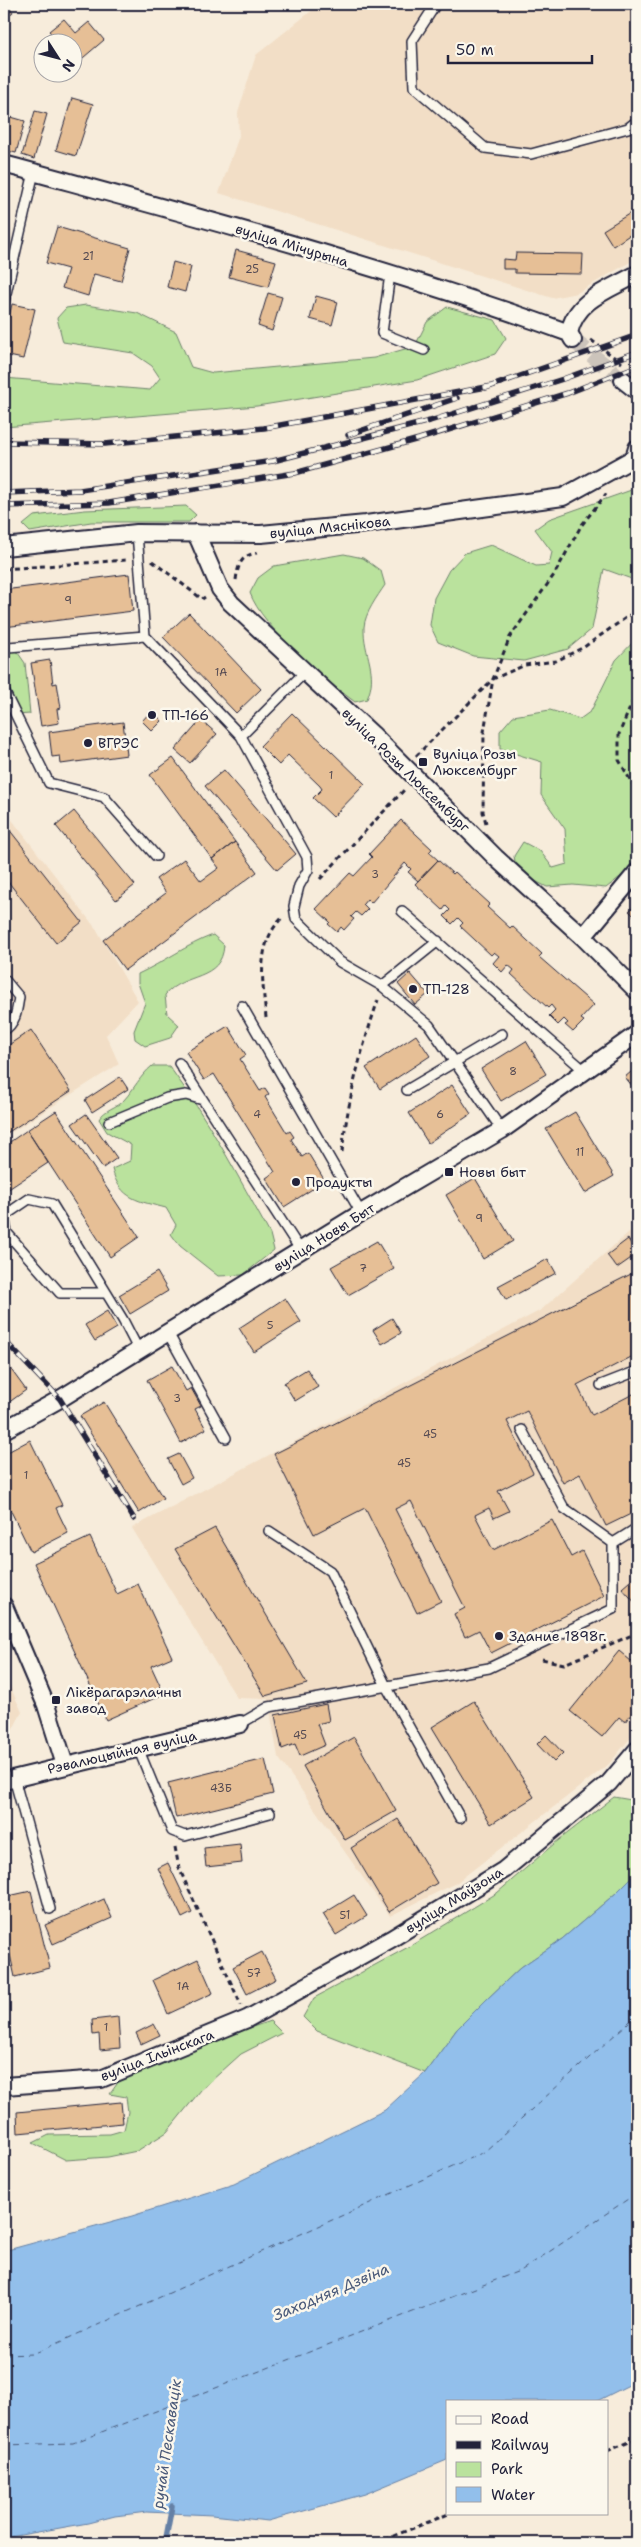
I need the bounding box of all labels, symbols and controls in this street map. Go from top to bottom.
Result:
north arrow [32,32,82,82]
scale bar [448,32,592,64]
text: 50 m [456,40,494,60]
text: N [58,56,79,75]
street label: вуліца Мічурына [233,219,351,271]
house number: 21 [82,249,94,264]
house number: 25 [245,262,259,277]
street label: вуліца Мяснікова [269,512,391,542]
house number: 9 [64,593,72,608]
house number: 1А [215,665,227,680]
street label: вуліца Розы Люксембург [338,704,474,837]
place label: ТП-166 [162,706,209,724]
marker: ТП-166 [146,709,158,721]
place label: ВГРЭС [98,734,139,752]
marker: ВГРЭС [82,737,94,749]
place label: Вуліца Розы Люксембург [433,745,518,779]
marker: Вуліца Розы Люксембург [417,756,429,768]
house number: 1 [329,768,333,783]
house number: 3 [371,867,379,882]
place label: ТП-128 [423,980,470,998]
marker: ТП-128 [407,983,419,995]
house number: 8 [509,1064,517,1079]
house number: 4 [253,1107,261,1122]
house number: 6 [436,1107,444,1122]
house number: 11 [576,1145,584,1160]
place label: Новы быт [459,1163,527,1181]
marker: Новы быт [443,1166,455,1178]
place label: Продукты [306,1173,373,1191]
marker: Продукты [290,1176,302,1188]
street label: вуліца Новы Быт [270,1198,379,1276]
house number: 9 [475,1211,483,1226]
house number: 7 [359,1261,367,1276]
house number: 5 [267,1318,274,1333]
house number: 3 [173,1391,181,1406]
house number: 45 [423,1427,437,1442]
house number: 45 [397,1456,411,1471]
house number: 1 [24,1468,28,1483]
place label: Здание 1898г. [509,1627,607,1645]
marker: Здание 1898г. [493,1630,505,1642]
place label: Лікёрагарэлачны завод [66,1683,182,1717]
marker: Лікёрагарэлачны завод [50,1694,62,1706]
street label: Рэвалюцыйная вуліца [45,1726,199,1778]
house number: 45 [293,1728,307,1743]
house number: 43Б [210,1781,232,1796]
street label: вуліца Маўзона [402,1863,506,1937]
house number: 51 [340,1908,350,1923]
house number: 57 [247,1966,261,1981]
house number: 1А [177,1979,189,1994]
house number: 1 [104,2020,108,2035]
street label: вуліца Ільінскага [98,2025,217,2085]
water label: Заходняя Дзвіна [270,2259,392,2325]
water label: ручай Пескавацік [148,2377,186,2511]
legend [446,2400,608,2514]
text: Road [491,2409,529,2429]
text: Railway [491,2435,549,2455]
text: Park [491,2459,523,2479]
text: Water [491,2485,535,2505]

